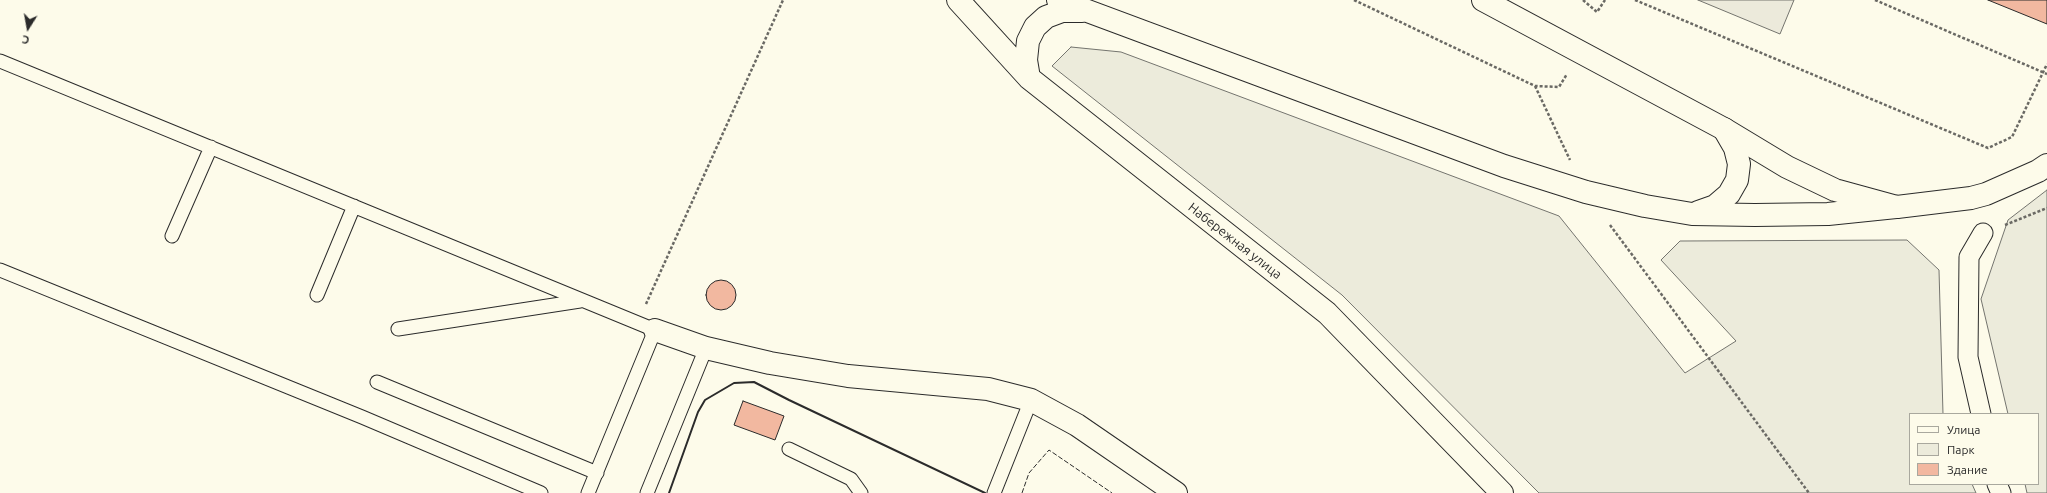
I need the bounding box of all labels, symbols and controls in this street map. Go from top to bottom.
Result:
north arrow [8,8,48,48]
text: С [21,33,30,46]
street label: Набережная улица [1185,200,1285,282]
legend [1909,413,2039,485]
text: Улица [1947,423,1980,436]
text: Парк [1947,443,1975,456]
text: Здание [1947,463,1988,476]

